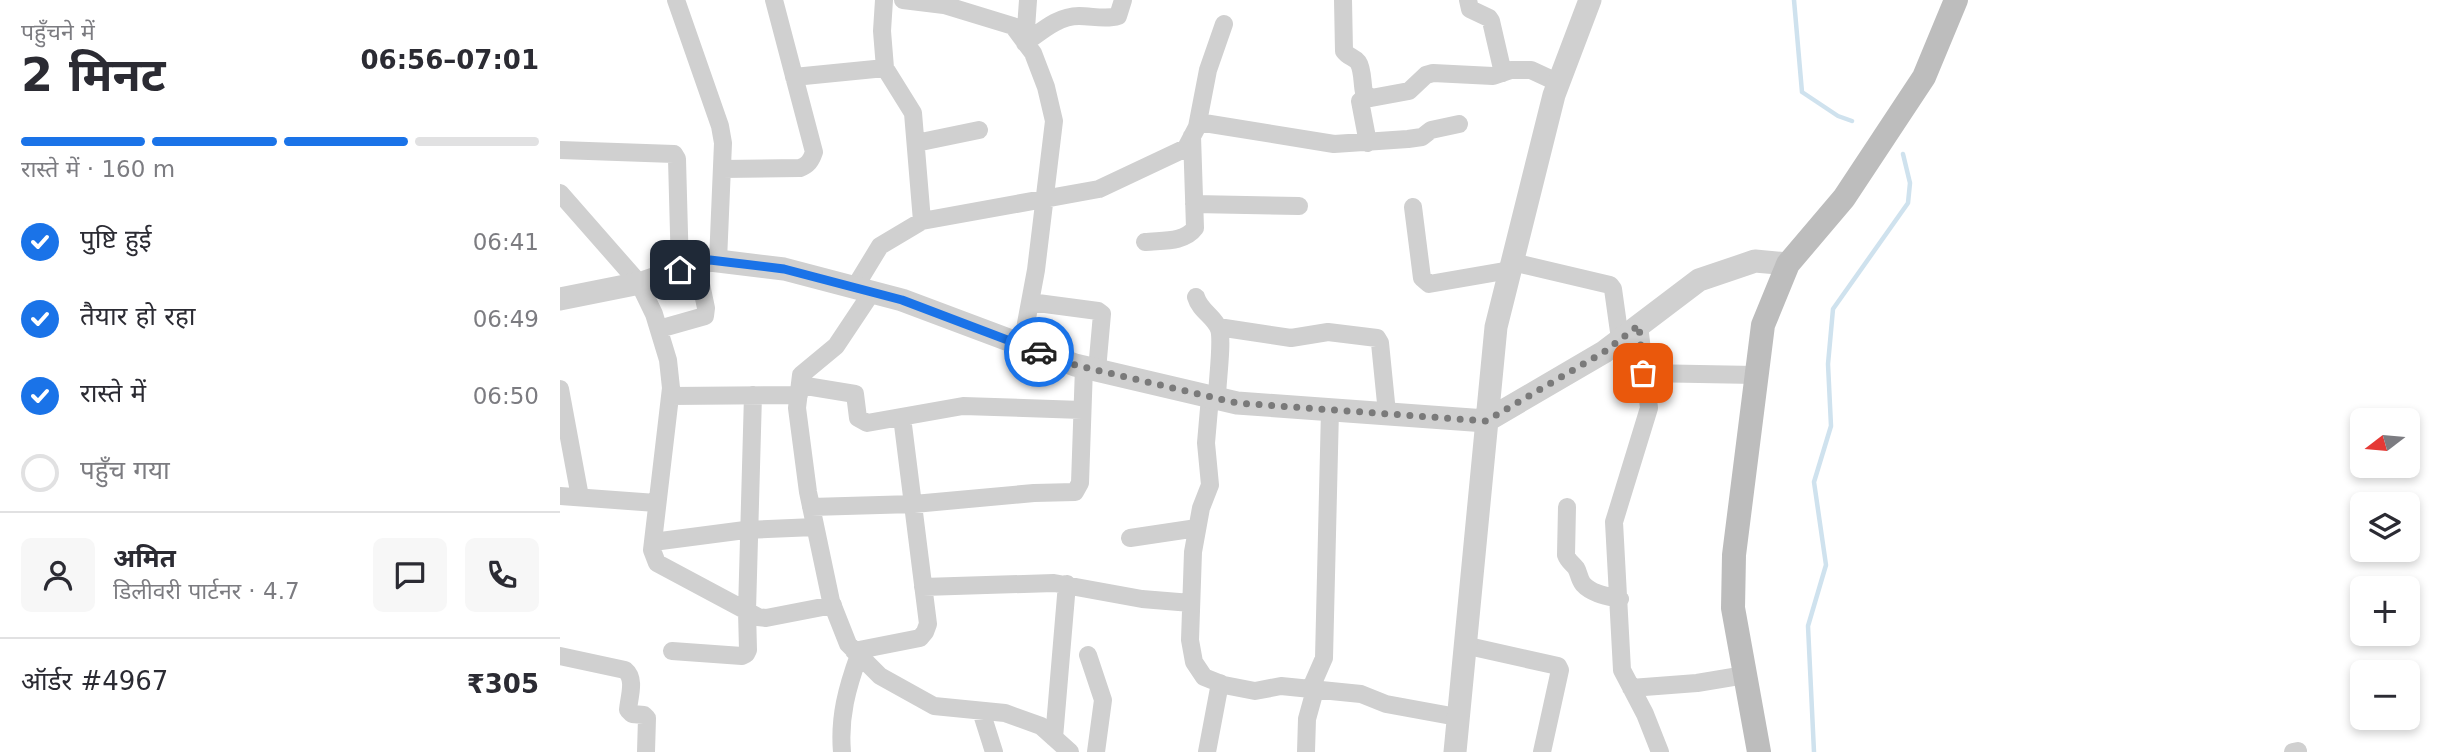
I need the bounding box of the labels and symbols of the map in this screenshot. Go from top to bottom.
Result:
pin [650,240,710,300]
courier [1004,317,1074,387]
pin [1613,343,1673,403]
north arrow [2350,408,2420,478]

